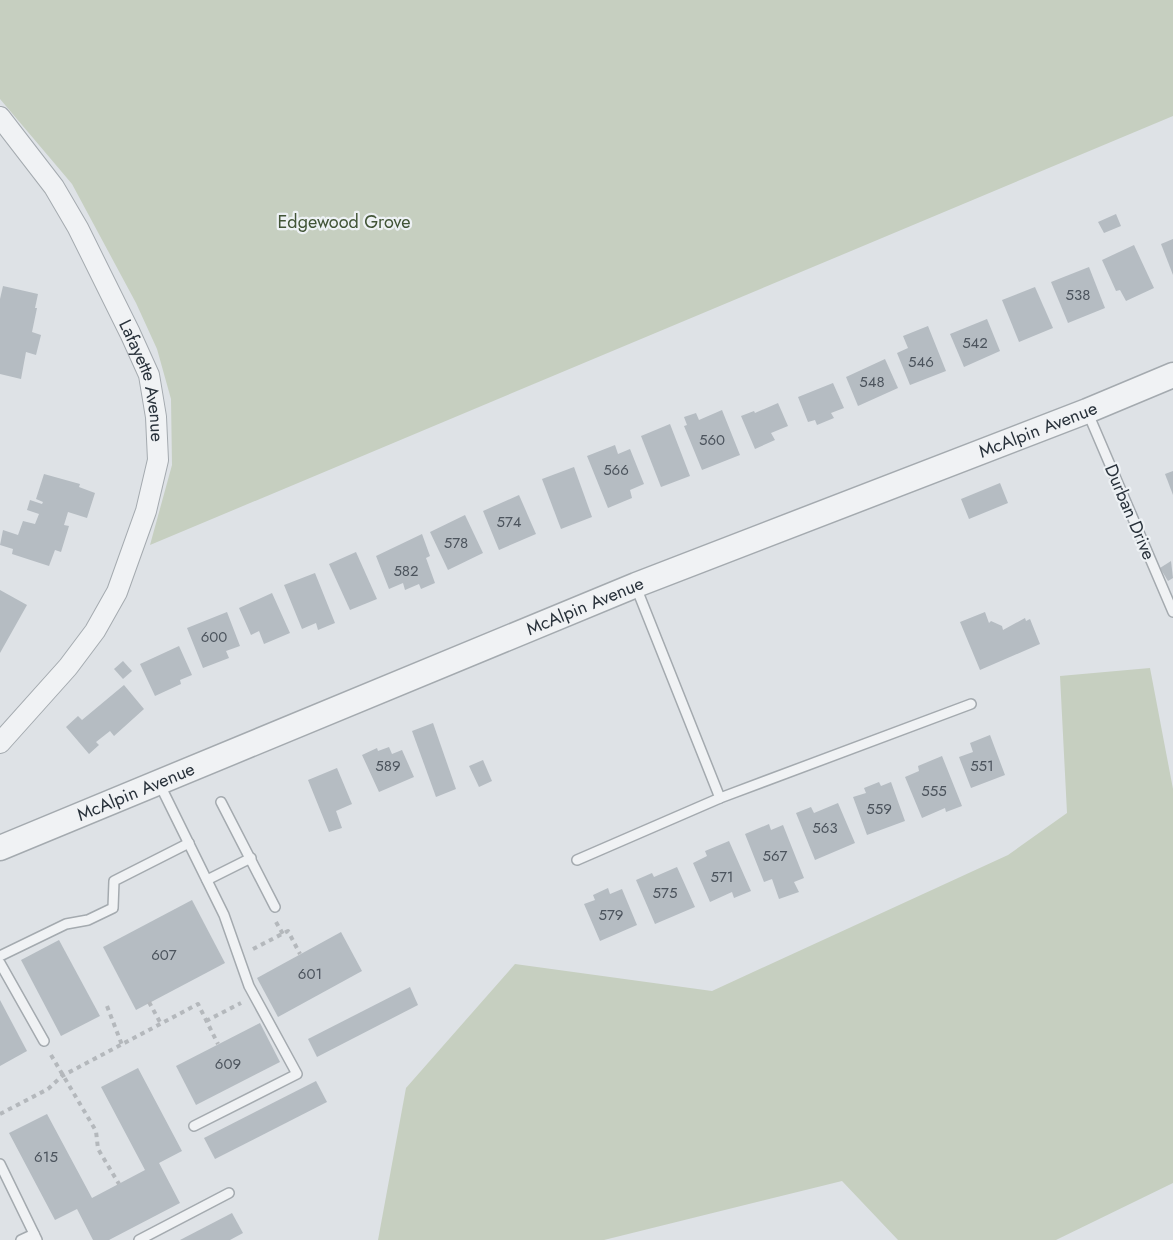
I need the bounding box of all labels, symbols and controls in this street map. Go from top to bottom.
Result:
park label: Edgewood Grove [277,209,411,235]
house number: 538 [1066,284,1090,306]
street label: Lafayette Avenue [112,315,170,442]
house number: 542 [962,332,988,354]
house number: 546 [908,351,934,373]
house number: 548 [859,371,885,393]
street label: McAlpin Avenue [975,395,1101,465]
house number: 560 [699,429,725,451]
house number: 566 [603,459,629,481]
street label: Durban Drive [1098,460,1162,564]
house number: 574 [496,511,522,533]
house number: 578 [444,532,468,554]
house number: 582 [393,560,419,582]
street label: McAlpin Avenue [522,570,648,642]
house number: 600 [201,626,227,648]
house number: 589 [375,755,401,777]
house number: 551 [970,755,994,777]
street label: McAlpin Avenue [73,756,199,828]
house number: 555 [921,780,947,802]
house number: 559 [866,798,892,820]
house number: 563 [812,817,838,839]
house number: 567 [763,845,788,867]
house number: 571 [710,866,734,888]
house number: 575 [653,882,677,904]
house number: 579 [599,904,623,926]
house number: 607 [151,944,177,966]
house number: 601 [298,963,322,985]
house number: 609 [215,1053,241,1075]
house number: 615 [34,1146,58,1168]

